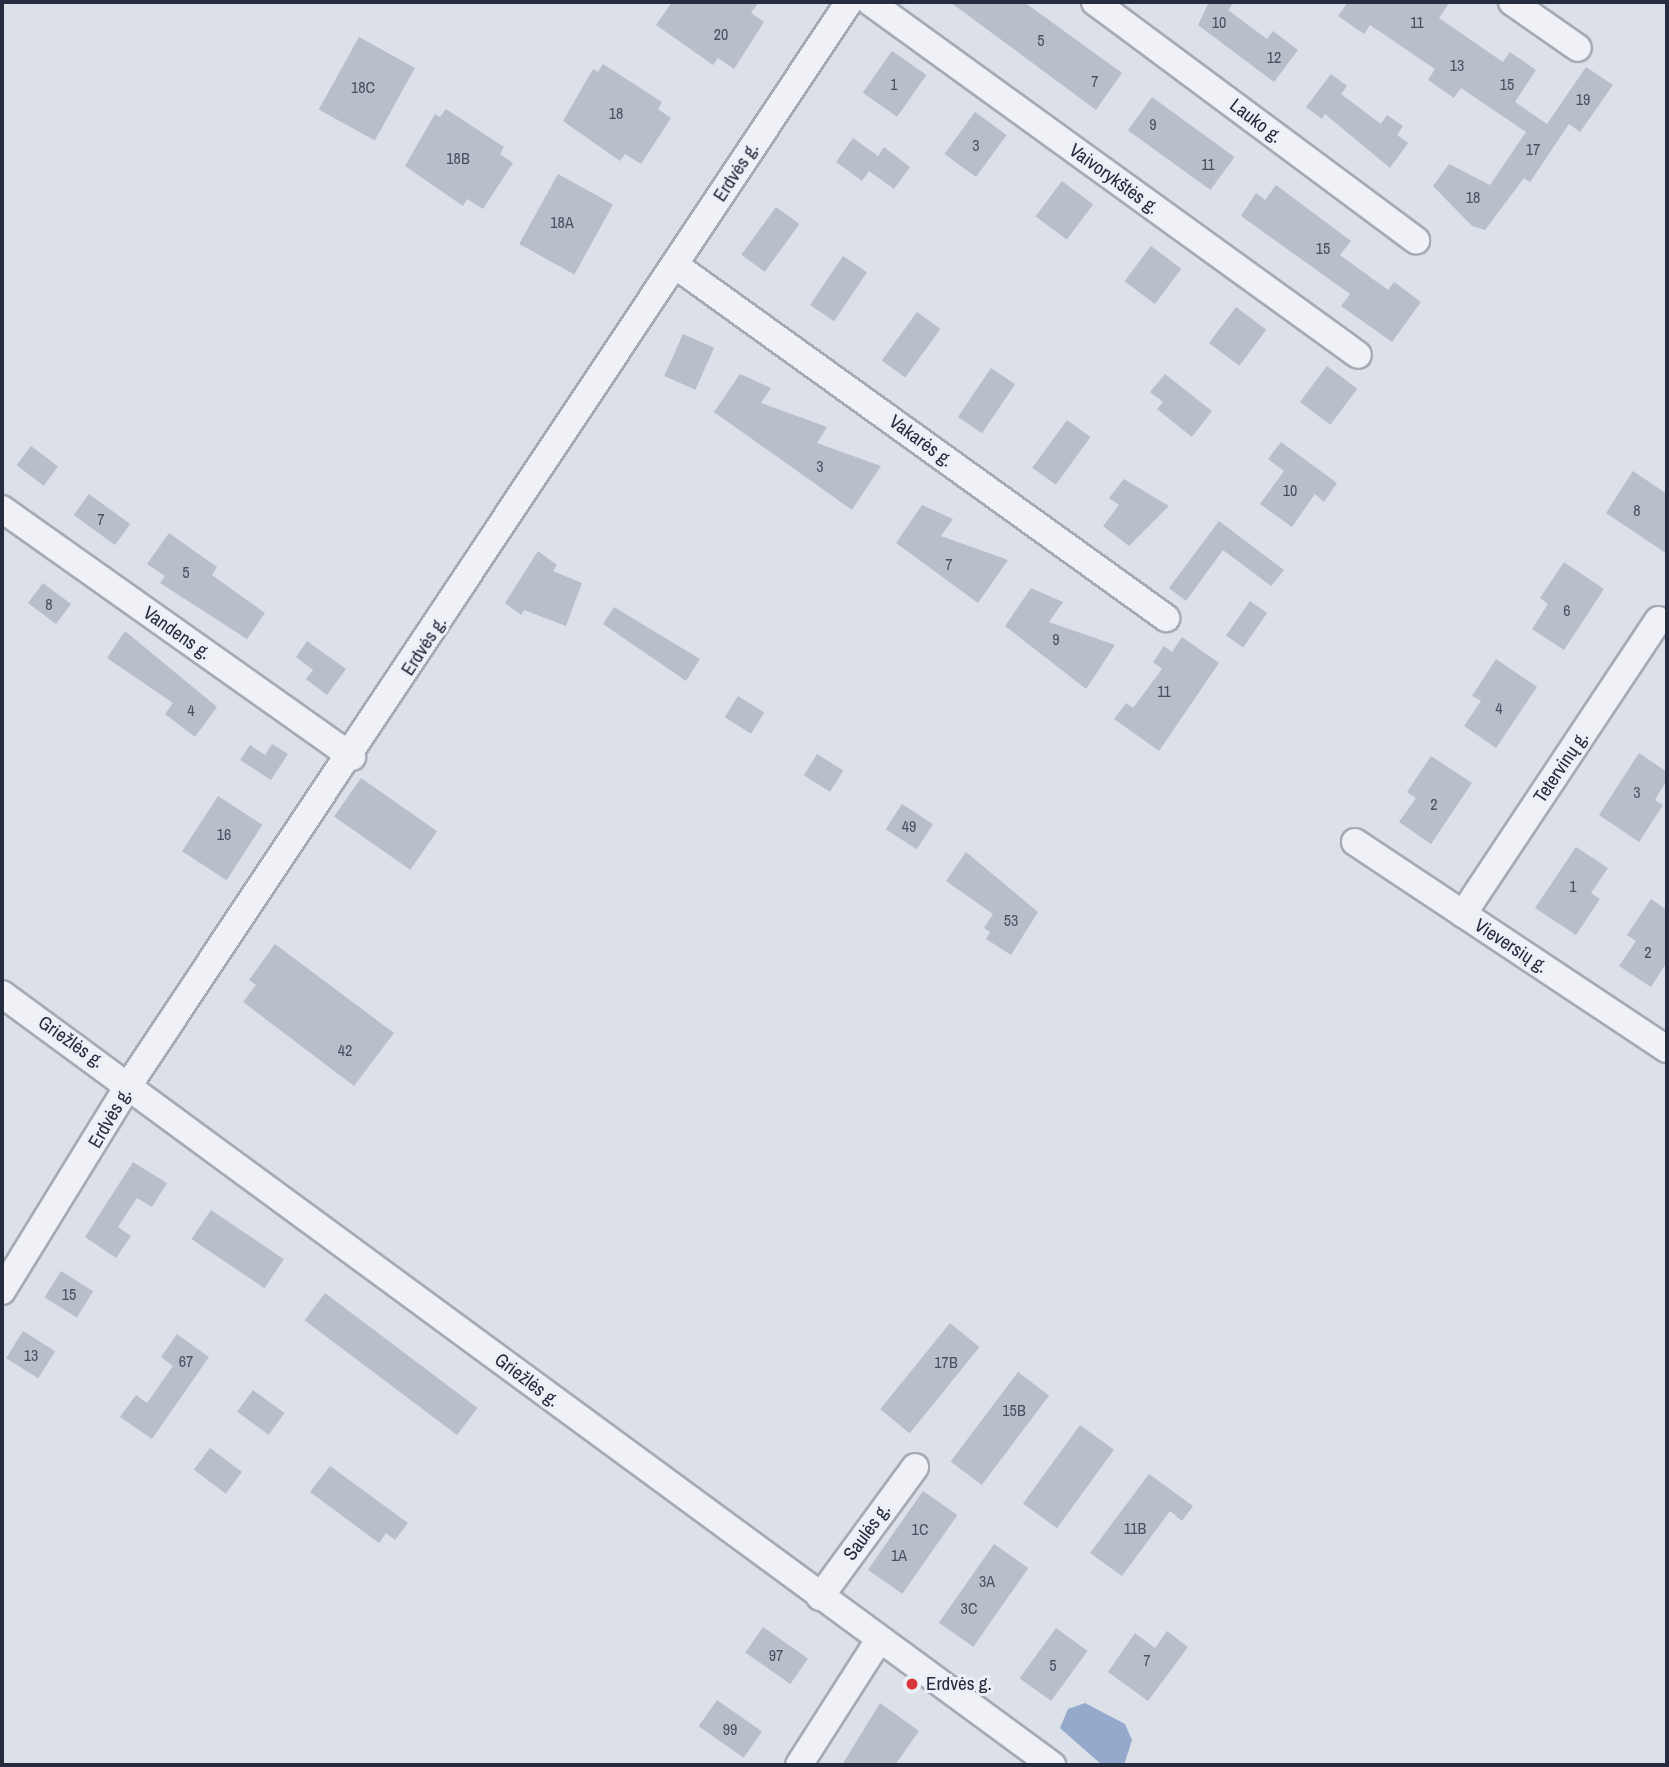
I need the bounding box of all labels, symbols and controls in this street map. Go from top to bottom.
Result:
house number: 10 [1212,12,1226,32]
house number: 11 [1410,12,1424,32]
house number: 20 [714,24,728,44]
house number: 5 [1037,30,1045,50]
house number: 12 [1267,47,1281,67]
house number: 13 [1450,55,1464,75]
house number: 7 [1091,71,1099,91]
house number: 1 [890,74,898,94]
house number: 15 [1500,74,1514,94]
house number: 18C [351,77,375,97]
house number: 19 [1576,89,1590,109]
street label: Lauko g. [1225,94,1287,148]
house number: 18 [609,103,623,123]
house number: 9 [1149,114,1157,134]
house number: 3 [972,135,980,155]
street label: Erdvės g. [709,138,763,206]
street label: Vaivorykštės g. [1065,139,1163,219]
house number: 17 [1526,139,1540,159]
house number: 18B [446,148,470,168]
house number: 11 [1201,154,1215,174]
house number: 18 [1466,187,1480,207]
house number: 18A [550,212,574,232]
house number: 15 [1316,238,1330,258]
street label: Vakarės g. [885,410,957,472]
house number: 3 [816,456,824,476]
house number: 10 [1283,480,1297,500]
house number: 8 [1633,500,1641,520]
house number: 7 [97,509,105,529]
house number: 7 [945,554,953,574]
house number: 5 [182,562,190,582]
house number: 8 [45,594,53,614]
house number: 6 [1563,600,1571,620]
street label: Vandens g. [139,601,215,665]
street label: Erdvės g. [397,612,451,680]
house number: 9 [1052,629,1060,649]
house number: 11 [1157,681,1171,701]
house number: 4 [1495,698,1503,718]
house number: 4 [187,700,195,720]
street label: Tetervinų g. [1529,727,1593,807]
house number: 3 [1633,782,1641,802]
house number: 2 [1430,794,1438,814]
house number: 49 [902,816,916,836]
house number: 16 [217,824,231,844]
house number: 1 [1569,876,1577,896]
house number: 53 [1004,910,1018,930]
street label: Vieversių g. [1470,914,1552,978]
house number: 2 [1644,942,1652,962]
street label: Griežlės g. [34,1011,108,1073]
house number: 42 [338,1040,352,1060]
street label: Erdvės g. [84,1084,136,1152]
house number: 15 [62,1284,76,1304]
house number: 13 [24,1345,38,1365]
street label: Griežlės g. [490,1348,564,1412]
house number: 67 [179,1351,193,1371]
house number: 17B [934,1352,958,1372]
house number: 15B [1002,1400,1026,1420]
street label: Saulės g. [839,1499,895,1565]
house number: 11B [1124,1518,1146,1538]
house number: 1C [912,1519,928,1539]
house number: 1A [891,1545,907,1565]
house number: 3A [979,1571,995,1591]
house number: 3C [961,1598,977,1618]
house number: 97 [769,1645,783,1665]
house number: 7 [1143,1650,1151,1670]
house number: 5 [1049,1655,1057,1675]
place label: Erdvės g. [926,1673,992,1695]
marker: Erdvės g. [904,1676,920,1692]
house number: 99 [723,1719,737,1739]

